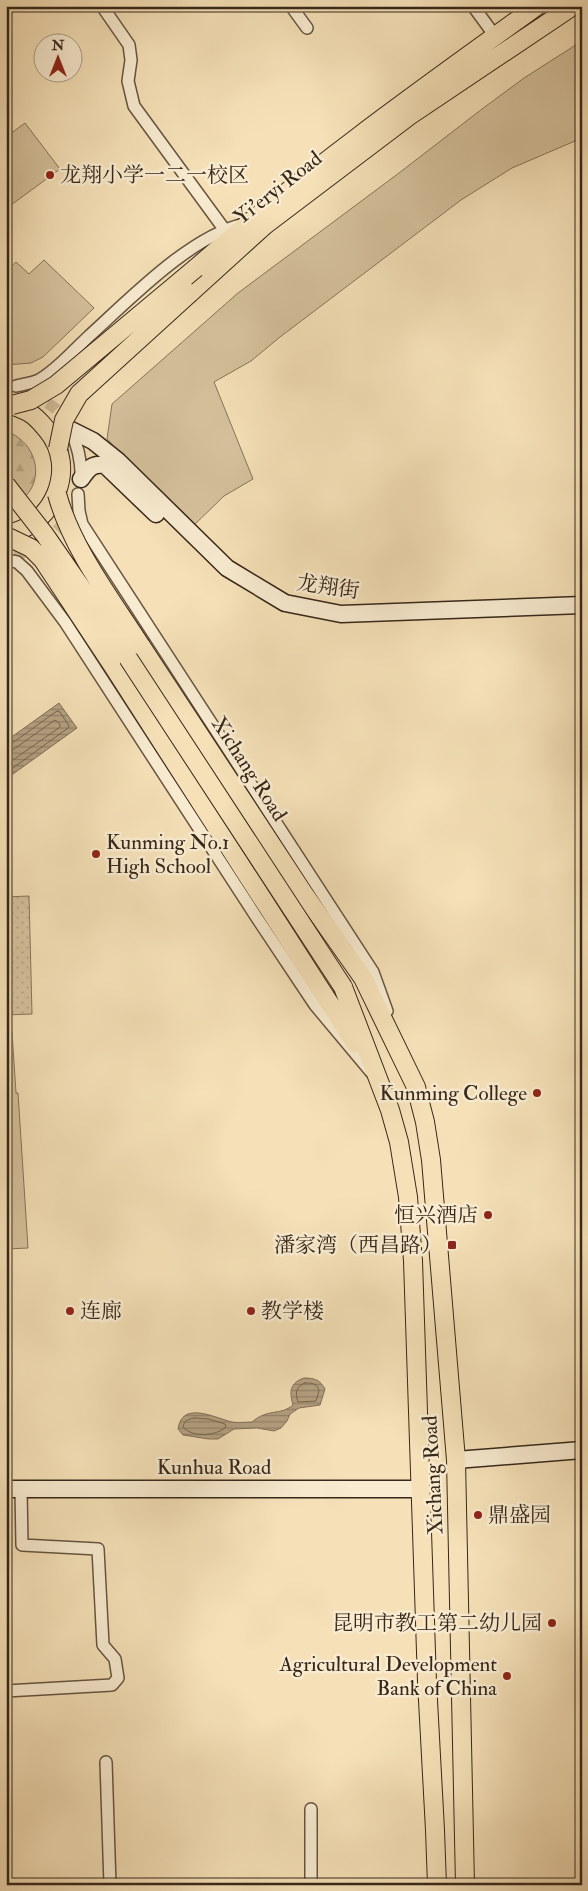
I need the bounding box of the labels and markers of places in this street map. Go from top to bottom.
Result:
place label: 龙翔小学一二一校区 [60,162,249,189]
marker: 龙翔小学一二一校区 [44,169,56,181]
place label: Kunming No.1 High School [106,829,229,880]
marker: Kunming No.1 High School [90,848,102,860]
place label: Kunming College [380,1080,527,1107]
marker: Kunming College [531,1087,543,1099]
place label: 恒兴酒店 [394,1202,478,1229]
marker: 恒兴酒店 [482,1209,494,1221]
place label: 潘家湾（西昌路） [274,1232,442,1259]
marker: 潘家湾（西昌路） [446,1239,458,1251]
place label: 连廊 [80,1298,122,1325]
place label: 教学楼 [261,1298,324,1325]
marker: 连廊 [64,1305,76,1317]
marker: 教学楼 [245,1305,257,1317]
place label: 鼎盛园 [488,1502,551,1529]
marker: 鼎盛园 [472,1509,484,1521]
place label: 昆明市教工第二幼儿园 [332,1610,542,1637]
marker: 昆明市教工第二幼儿园 [546,1617,558,1629]
place label: Agricultural Development Bank of China [278,1651,497,1702]
marker: Agricultural Development Bank of China [501,1670,513,1682]

